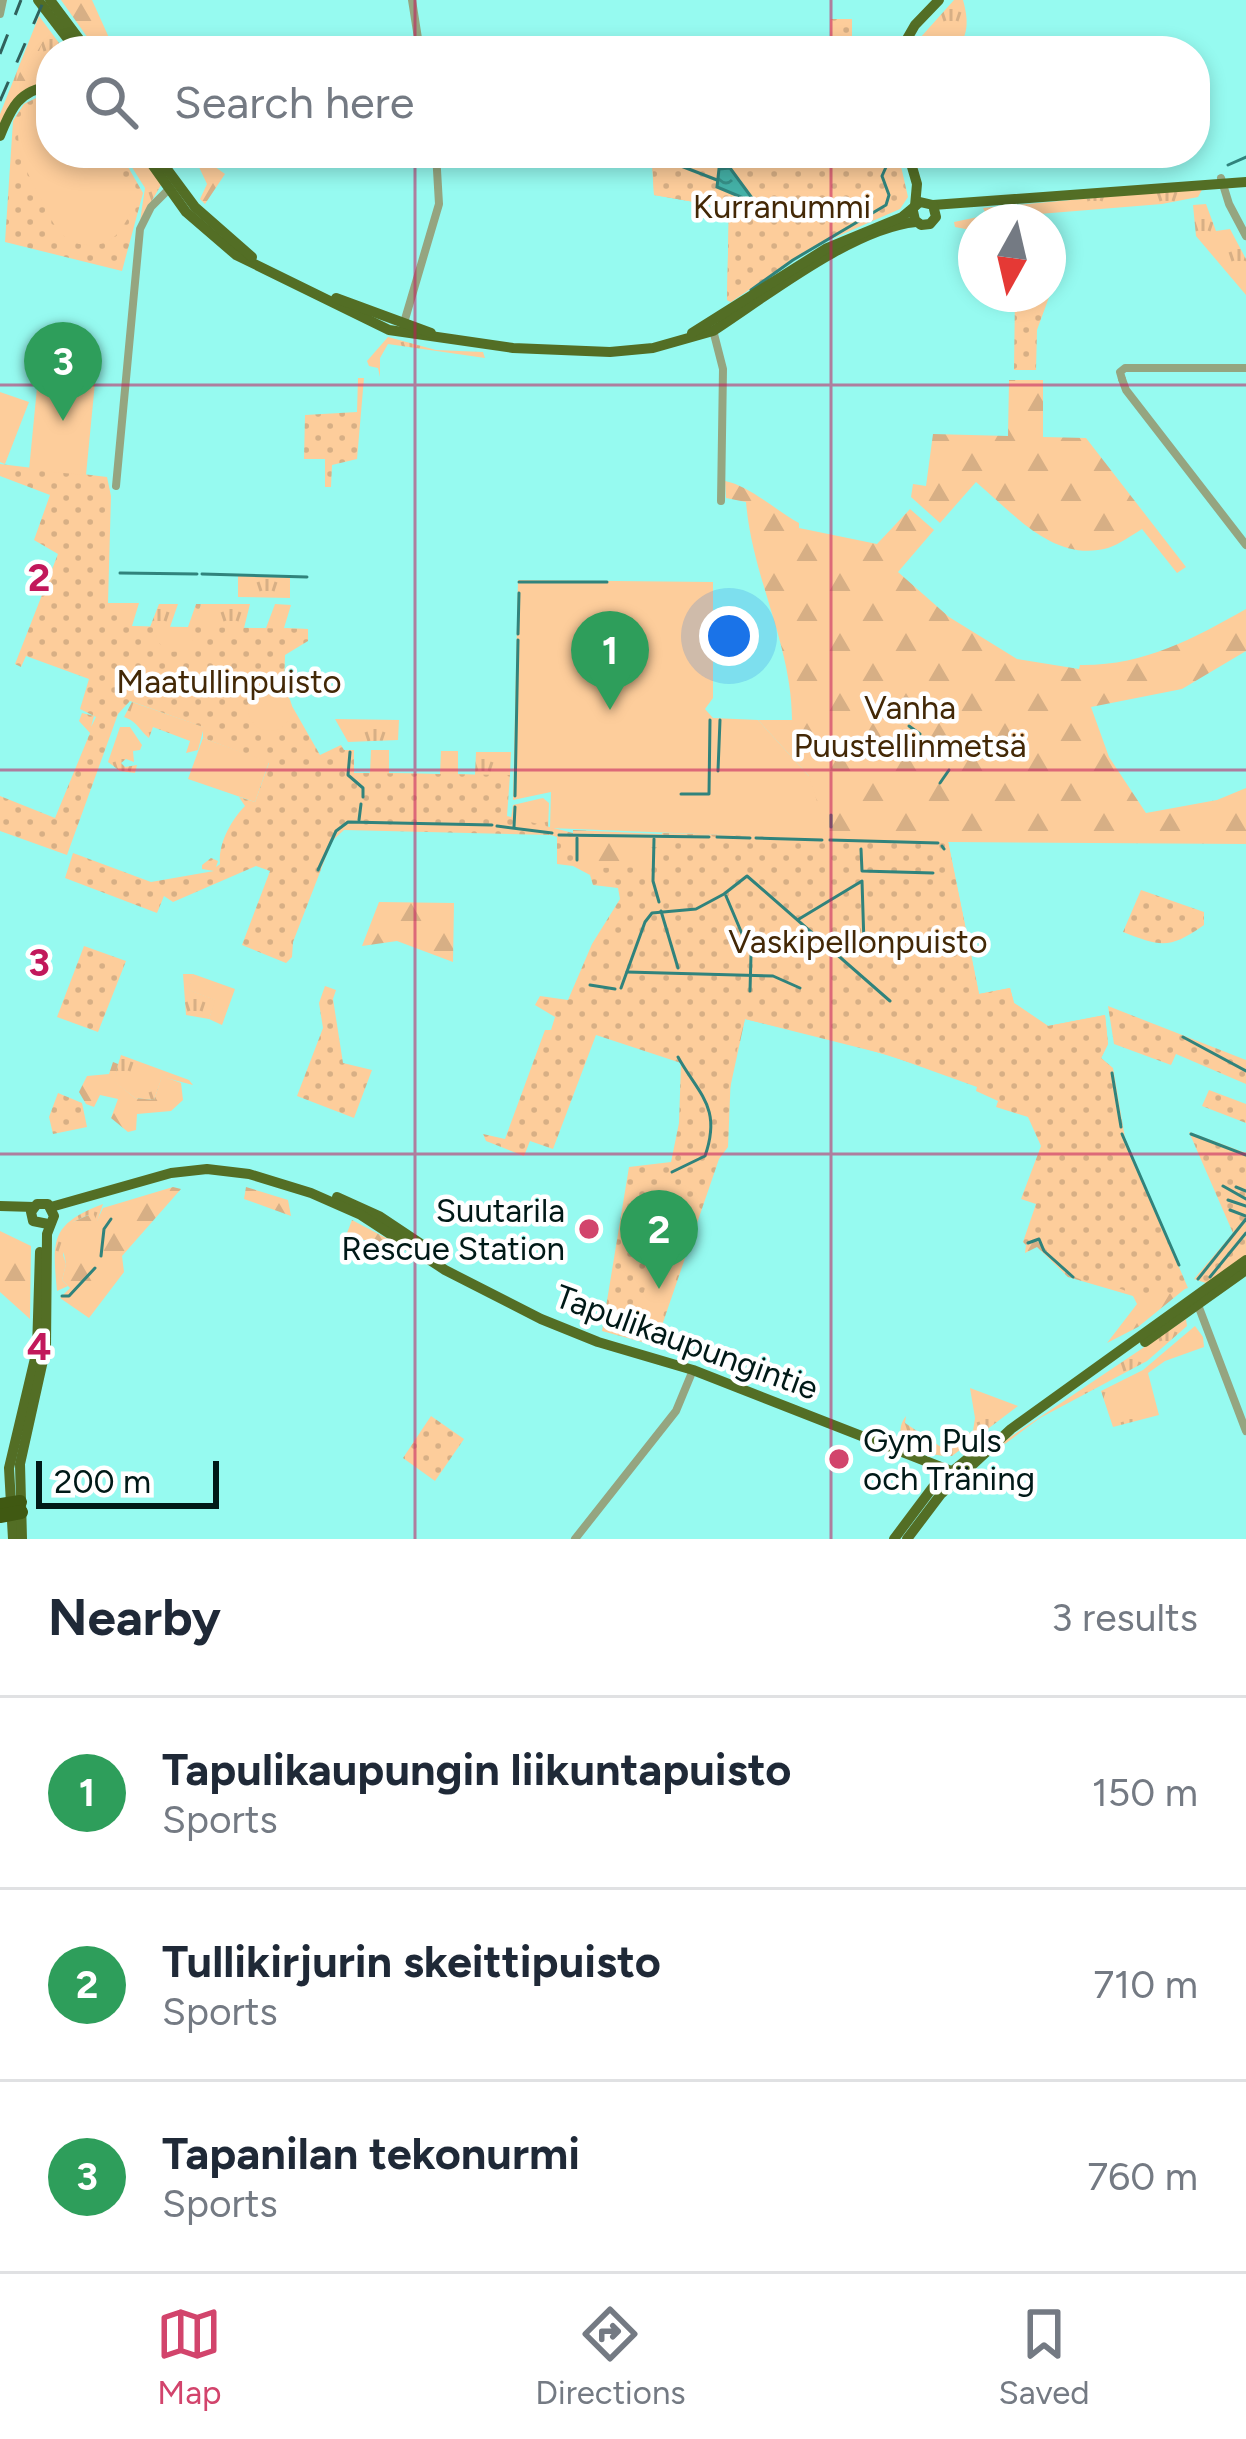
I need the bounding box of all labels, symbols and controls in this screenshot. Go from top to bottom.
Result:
search box [36,36,1210,168]
icon: search [78,69,144,135]
text: Search here [174,75,414,129]
park label: Kurranummi [693,187,871,226]
north arrow [958,204,1066,312]
pin: 3 [24,322,102,421]
text: 2 [28,554,50,601]
your location [699,606,759,666]
pin: 1 [571,611,649,710]
park label: Maatullinpuisto [116,662,342,701]
park label: Vanha Puustellinmetsä [794,688,1026,765]
park label: Vaskipellonpuisto [728,922,988,961]
text: 3 [28,939,50,986]
pin: 2 [620,1190,698,1289]
place label: Suutarila Rescue Station [341,1191,565,1268]
marker: Suutarila Rescue Station [576,1216,602,1242]
street label: Tapulikaupungintie [550,1276,824,1408]
text: 4 [27,1323,51,1370]
place label: Gym Puls och Träning [863,1421,1035,1498]
marker: Gym Puls och Träning [826,1446,852,1472]
scale bar [36,1455,219,1508]
text: 200 m [54,1462,151,1501]
text: Nearby [48,1587,221,1648]
text: 3 results [1051,1594,1198,1641]
text: Tapulikaupungin liikuntapuisto [162,1742,791,1796]
text: 1 [79,1769,95,1816]
text: 150 m [1092,1769,1198,1816]
text: Sports [162,1796,278,1843]
text: Tullikirjurin skeittipuisto [162,1934,661,1988]
text: 2 [76,1961,98,2008]
text: 710 m [1093,1961,1198,2008]
text: Sports [162,1988,278,2035]
text: Tapanilan tekonurmi [162,2126,580,2180]
text: 3 [76,2153,98,2200]
text: 760 m [1087,2153,1198,2200]
text: Sports [162,2180,278,2227]
tab: Map [156,2301,222,2412]
tab: Directions [535,2301,686,2412]
tab: Saved [999,2301,1090,2412]

